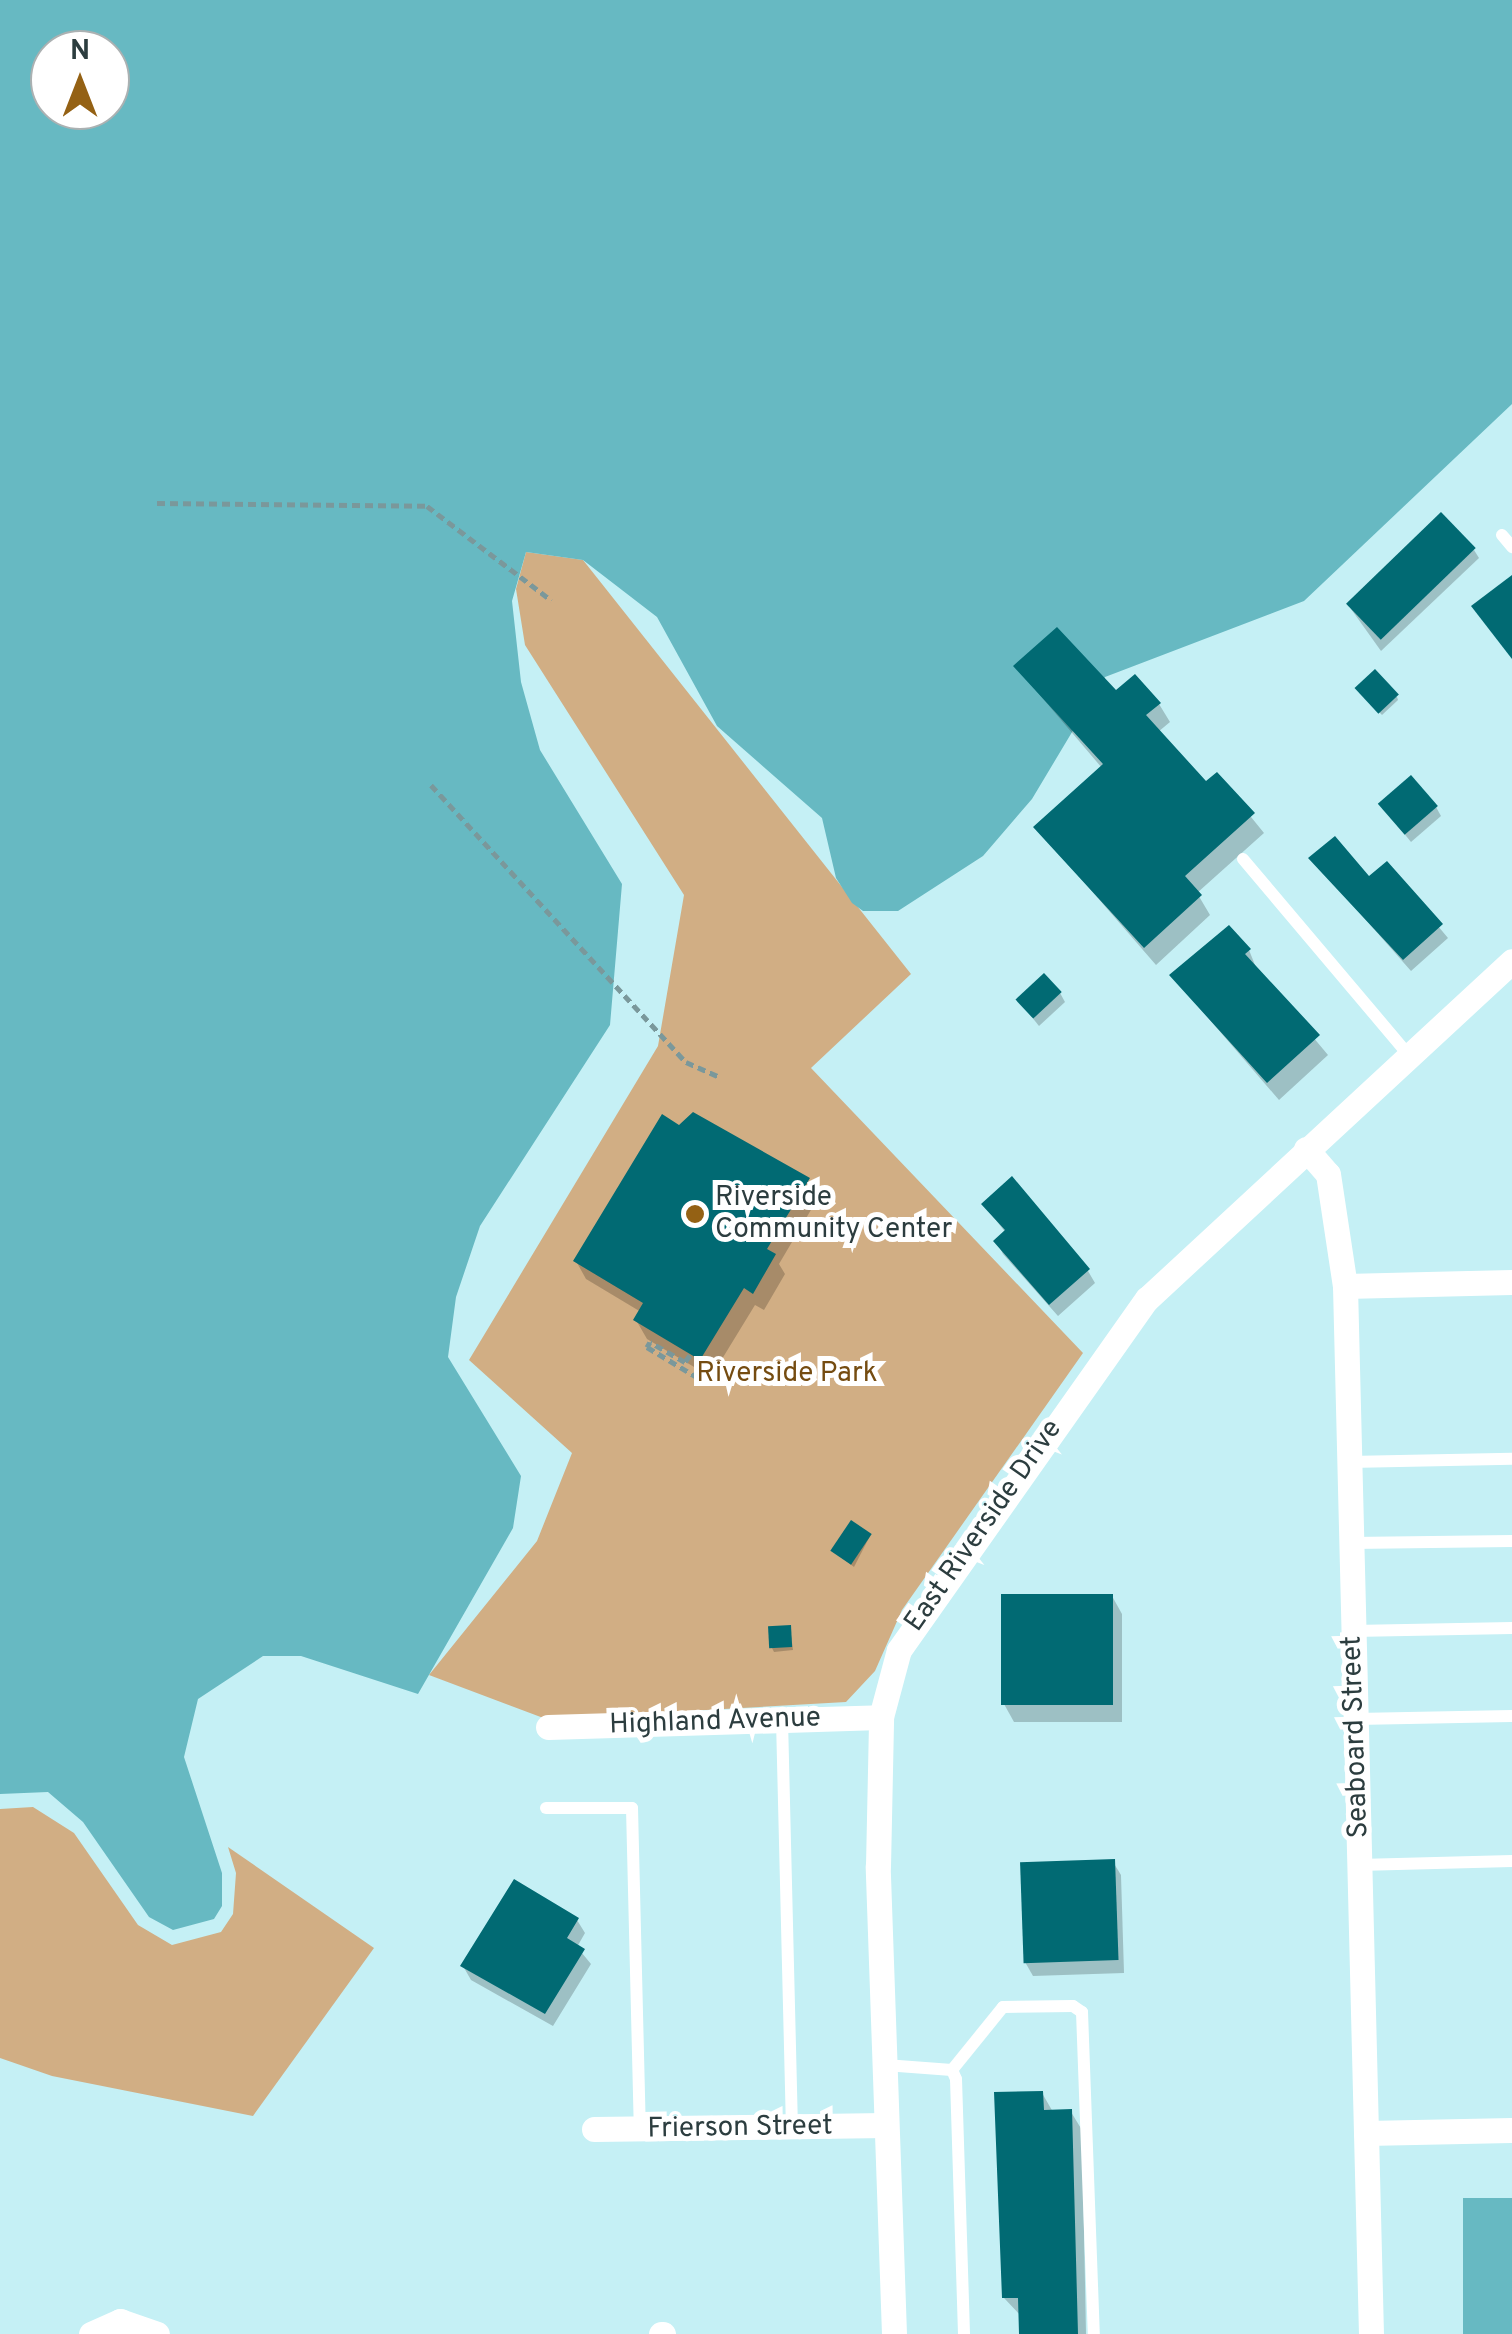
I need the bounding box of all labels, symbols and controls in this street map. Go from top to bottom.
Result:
north arrow [30,30,130,130]
text: N [70,34,90,70]
place label: Riverside Community Center [715,1181,952,1247]
marker: Riverside Community Center [684,1203,706,1225]
park label: Riverside Park [696,1357,878,1391]
street label: East Riverside Drive [898,1413,1070,1639]
street label: Seaboard Street [1336,1635,1376,1839]
street label: Highland Avenue [608,1701,822,1743]
street label: Frierson Street [647,2110,833,2146]

